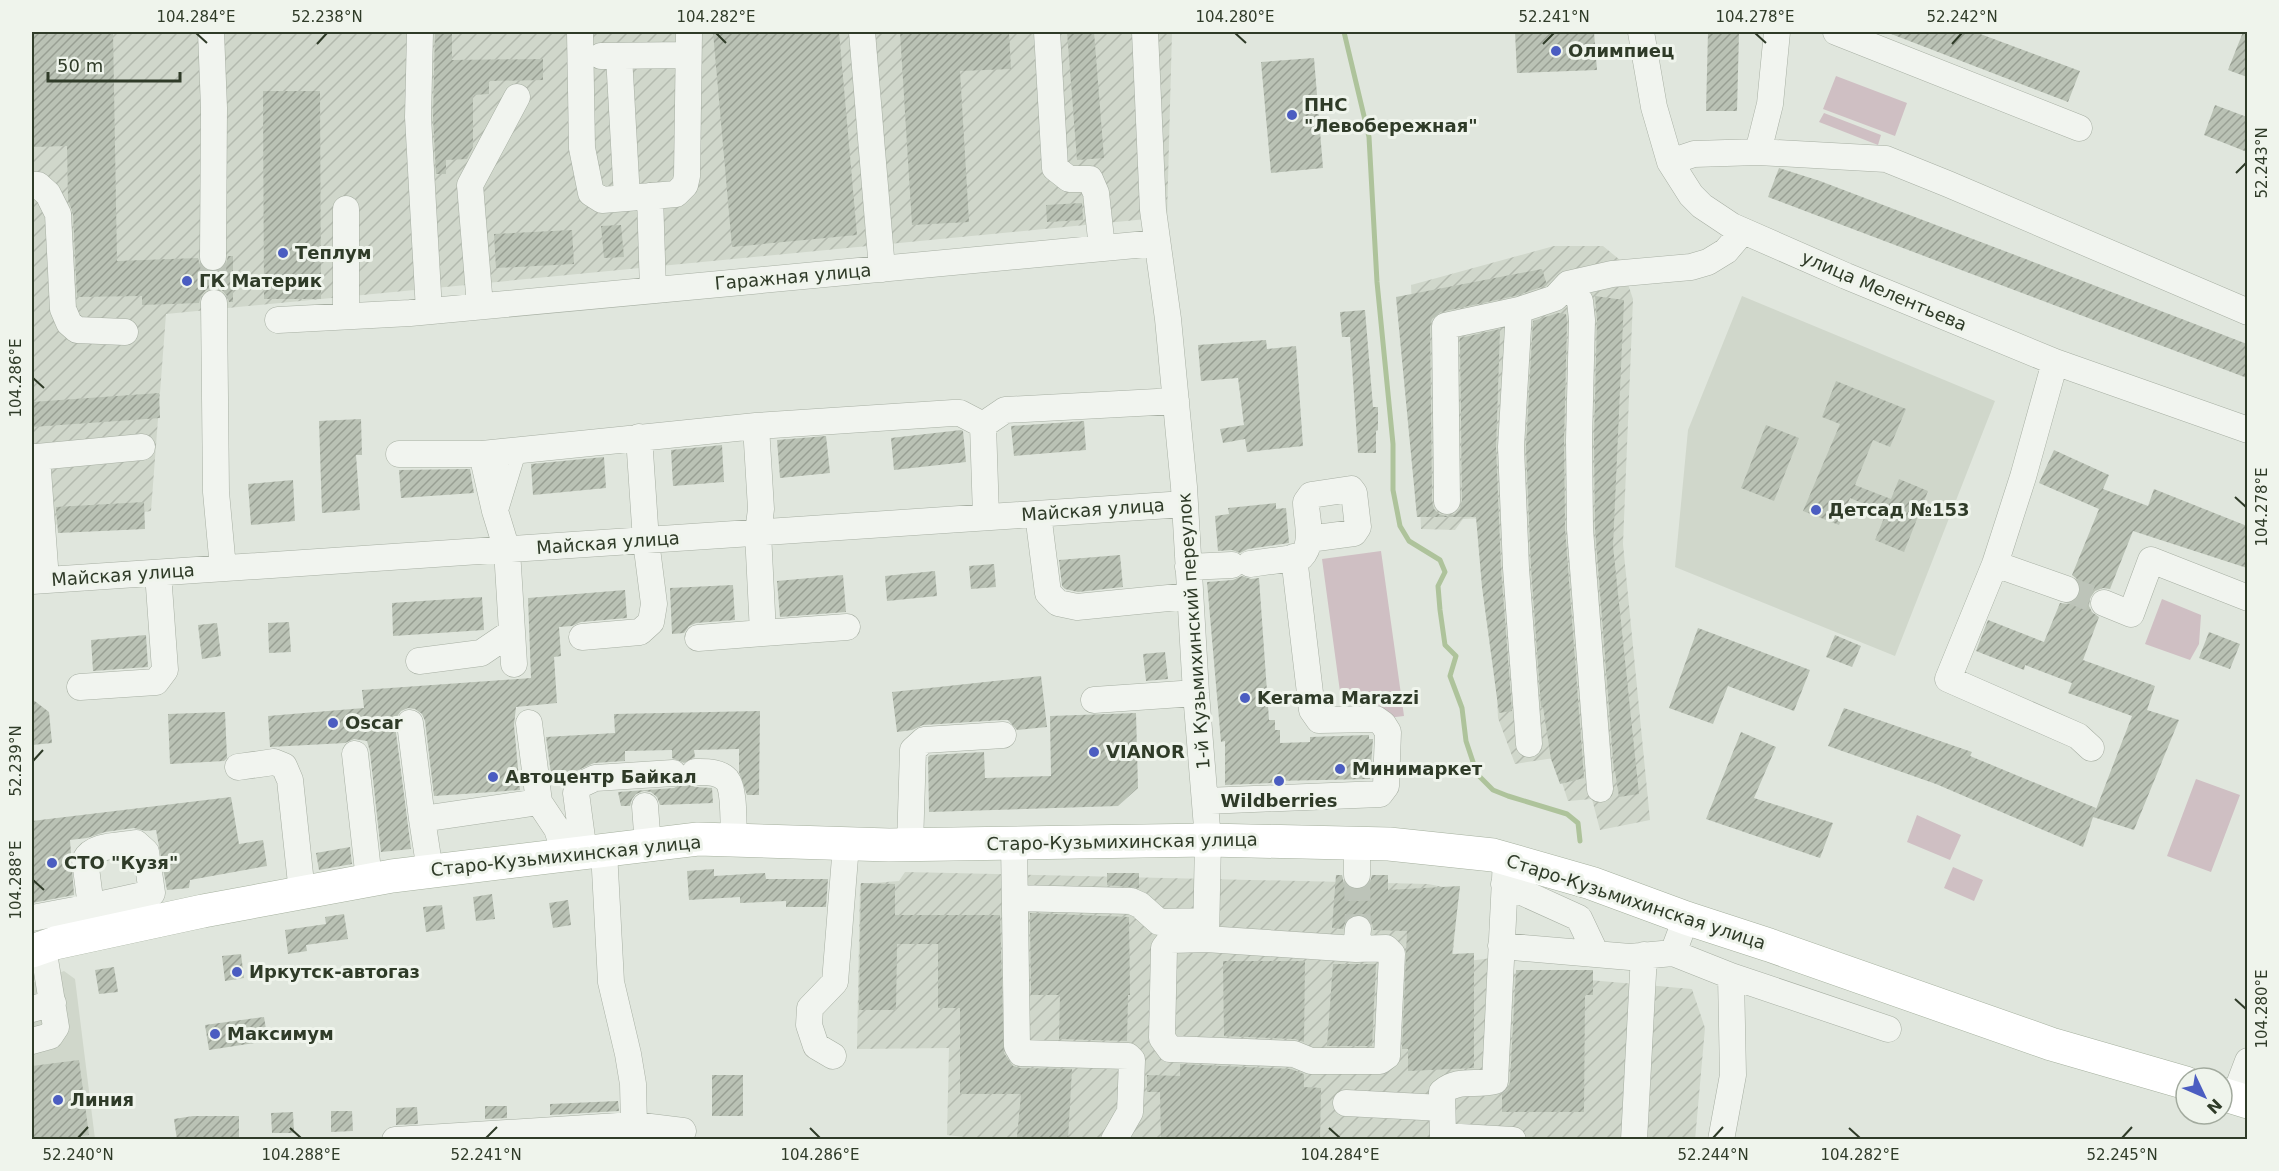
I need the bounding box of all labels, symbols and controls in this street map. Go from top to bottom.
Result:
text: 104.284°E [156,8,236,26]
text: 52.238°N [291,8,363,26]
text: 104.282°E [676,8,756,26]
text: 104.280°E [1195,8,1275,26]
text: 52.241°N [1518,8,1590,26]
text: 104.278°E [1715,8,1795,26]
text: 52.242°N [1926,8,1998,26]
place label: Олимпиец [1568,40,1674,61]
marker: Олимпиец [1549,44,1563,58]
scale bar [48,45,180,83]
text: 50 m [57,55,103,76]
place label: ПНС "Левобережная" [1304,94,1478,136]
marker: ПНС "Левобережная" [1285,108,1299,122]
text: 52.243°N [2253,127,2271,199]
place label: Теплум [295,242,372,263]
marker: Теплум [276,246,290,260]
street label: улица Мелентьева [1798,246,1970,335]
street label: Гаражная улица [714,259,872,294]
place label: ГК Материк [199,270,322,291]
marker: ГК Материк [180,274,194,288]
text: 104.286°E [7,338,25,418]
text: 104.278°E [2253,467,2271,547]
street label: 1-й Кузьмихинский переулок [1173,492,1214,770]
street label: Майская улица [1021,494,1165,525]
place label: Детсад №153 [1828,499,1970,520]
marker: Детсад №153 [1809,503,1823,517]
street label: Майская улица [536,527,680,558]
street label: Майская улица [51,559,195,590]
place label: Kerama Marazzi [1257,687,1419,708]
marker: Kerama Marazzi [1238,691,1252,705]
place label: Oscar [345,712,403,733]
marker: Oscar [326,716,340,730]
text: 52.239°N [7,725,25,797]
place label: VIANOR [1106,741,1185,762]
marker: VIANOR [1087,745,1101,759]
place label: Минимаркет [1352,758,1483,779]
marker: Минимаркет [1333,762,1347,776]
place label: Автоцентр Байкал [505,766,697,787]
marker: Автоцентр Байкал [486,770,500,784]
marker: Wildberries [1272,774,1286,788]
place label: Wildberries [1220,790,1338,811]
street label: Старо-Кузьмихинская улица [986,829,1258,854]
street label: Старо-Кузьмихинская улица [430,831,702,880]
text: 104.288°E [7,840,25,920]
street label: Старо-Кузьмихинская улица [1504,850,1769,953]
place label: СТО "Кузя" [64,852,178,873]
marker: СТО "Кузя" [45,856,59,870]
place label: Иркутск-автогаз [249,961,420,982]
marker: Иркутск-автогаз [230,965,244,979]
text: 104.280°E [2253,969,2271,1049]
place label: Максимум [227,1023,334,1044]
marker: Максимум [208,1027,222,1041]
north arrow [2174,1066,2234,1126]
place label: Линия [70,1089,134,1110]
marker: Линия [51,1093,65,1107]
text: N [2203,1095,2226,1117]
text: 52.240°N [42,1146,114,1164]
text: 104.288°E [261,1146,341,1164]
text: 52.241°N [450,1146,522,1164]
text: 104.286°E [780,1146,860,1164]
text: 104.284°E [1300,1146,1380,1164]
text: 52.244°N [1677,1146,1749,1164]
text: 104.282°E [1820,1146,1900,1164]
text: 52.245°N [2086,1146,2158,1164]

